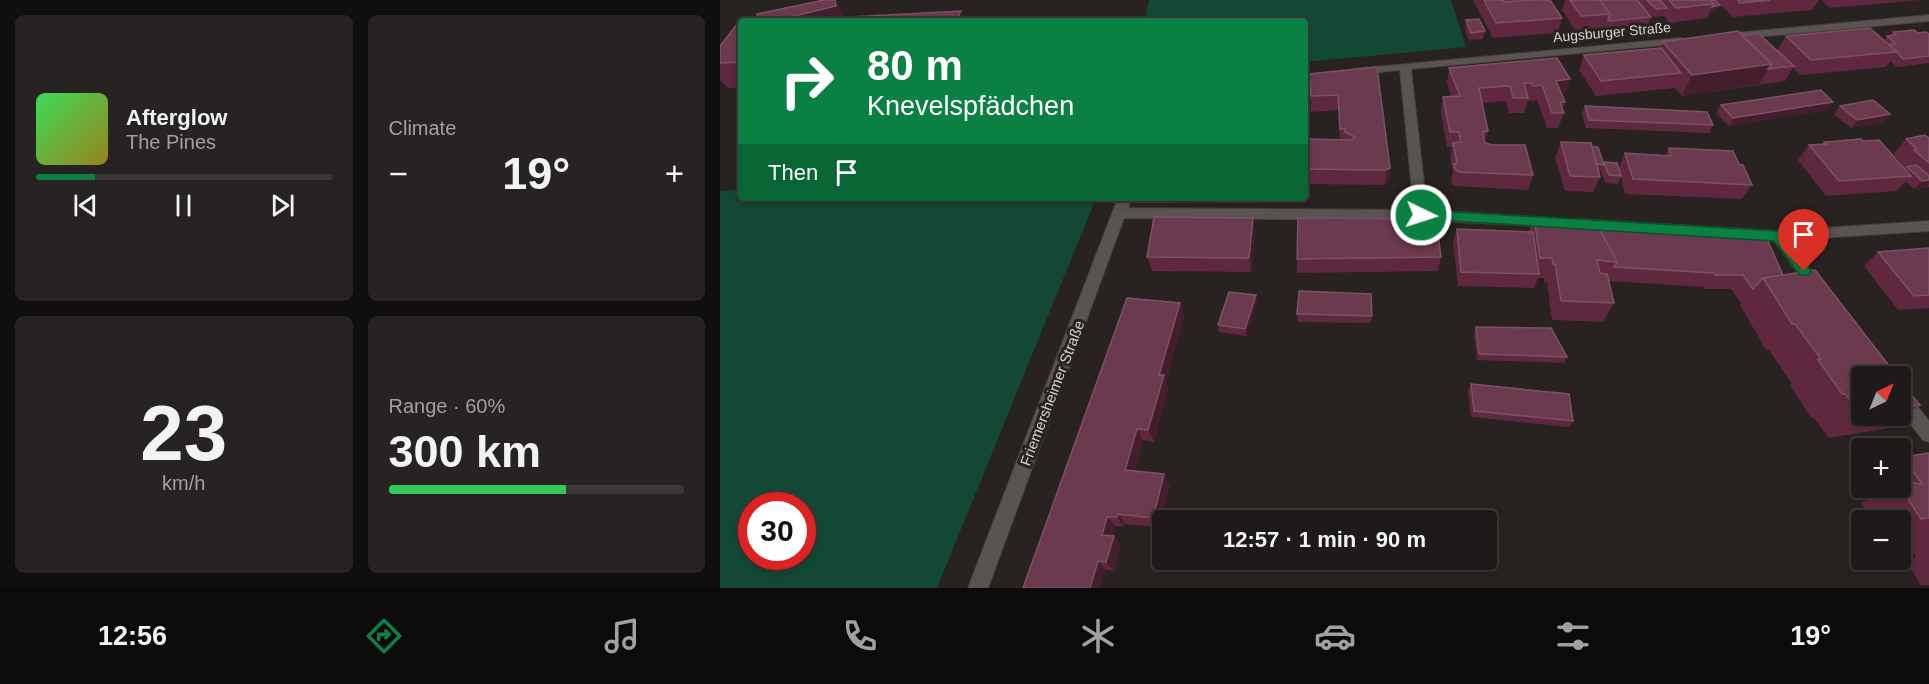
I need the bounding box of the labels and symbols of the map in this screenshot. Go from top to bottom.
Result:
street label: Augsburger Straße [1552,19,1672,45]
position arrow [1389,183,1453,247]
pin [1778,209,1829,271]
street label: Friemersheimer Straße [1016,318,1088,468]
north arrow [1851,366,1911,426]
speed limit sign: 30 [738,492,816,570]

